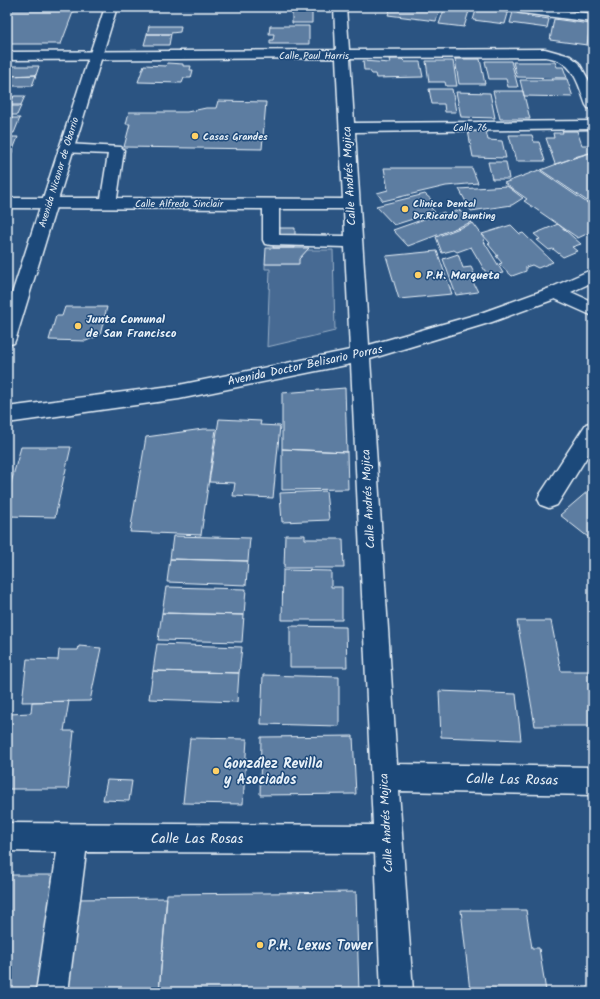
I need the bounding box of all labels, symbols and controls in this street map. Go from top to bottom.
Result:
street label: Calle Paul Harris [279,48,350,64]
street label: Avenida Nicanor de Obarrio [35,115,84,230]
street label: Calle 76 [453,120,487,136]
street label: Calle Andrés Mojica [337,125,362,226]
place label: Casas Grandes [203,129,268,145]
marker: Casas Grandes [190,131,200,141]
street label: Calle Alfredo Sinclair [135,196,224,212]
place label: Clinica Dental Dr.Ricardo Bunting [413,196,496,224]
marker: Clinica Dental Dr.Ricardo Bunting [400,204,410,214]
place label: P.H. Marqueta [426,266,500,285]
marker: P.H. Marqueta [413,270,423,280]
place label: Junta Comunal de San Francisco [86,310,177,343]
marker: Junta Comunal de San Francisco [73,321,83,331]
street label: Avenida Doctor Belisario Porras [226,340,384,391]
street label: Calle Andrés Mojica [356,448,381,549]
place label: González Revilla y Asociados [223,753,323,791]
marker: González Revilla y Asociados [211,766,221,776]
street label: Calle Las Rosas [466,768,558,792]
street label: Calle Andrés Mojica [374,772,399,873]
street label: Calle Las Rosas [151,828,243,850]
place label: P.H. Lexus Tower [268,935,373,957]
marker: P.H. Lexus Tower [255,940,265,950]

